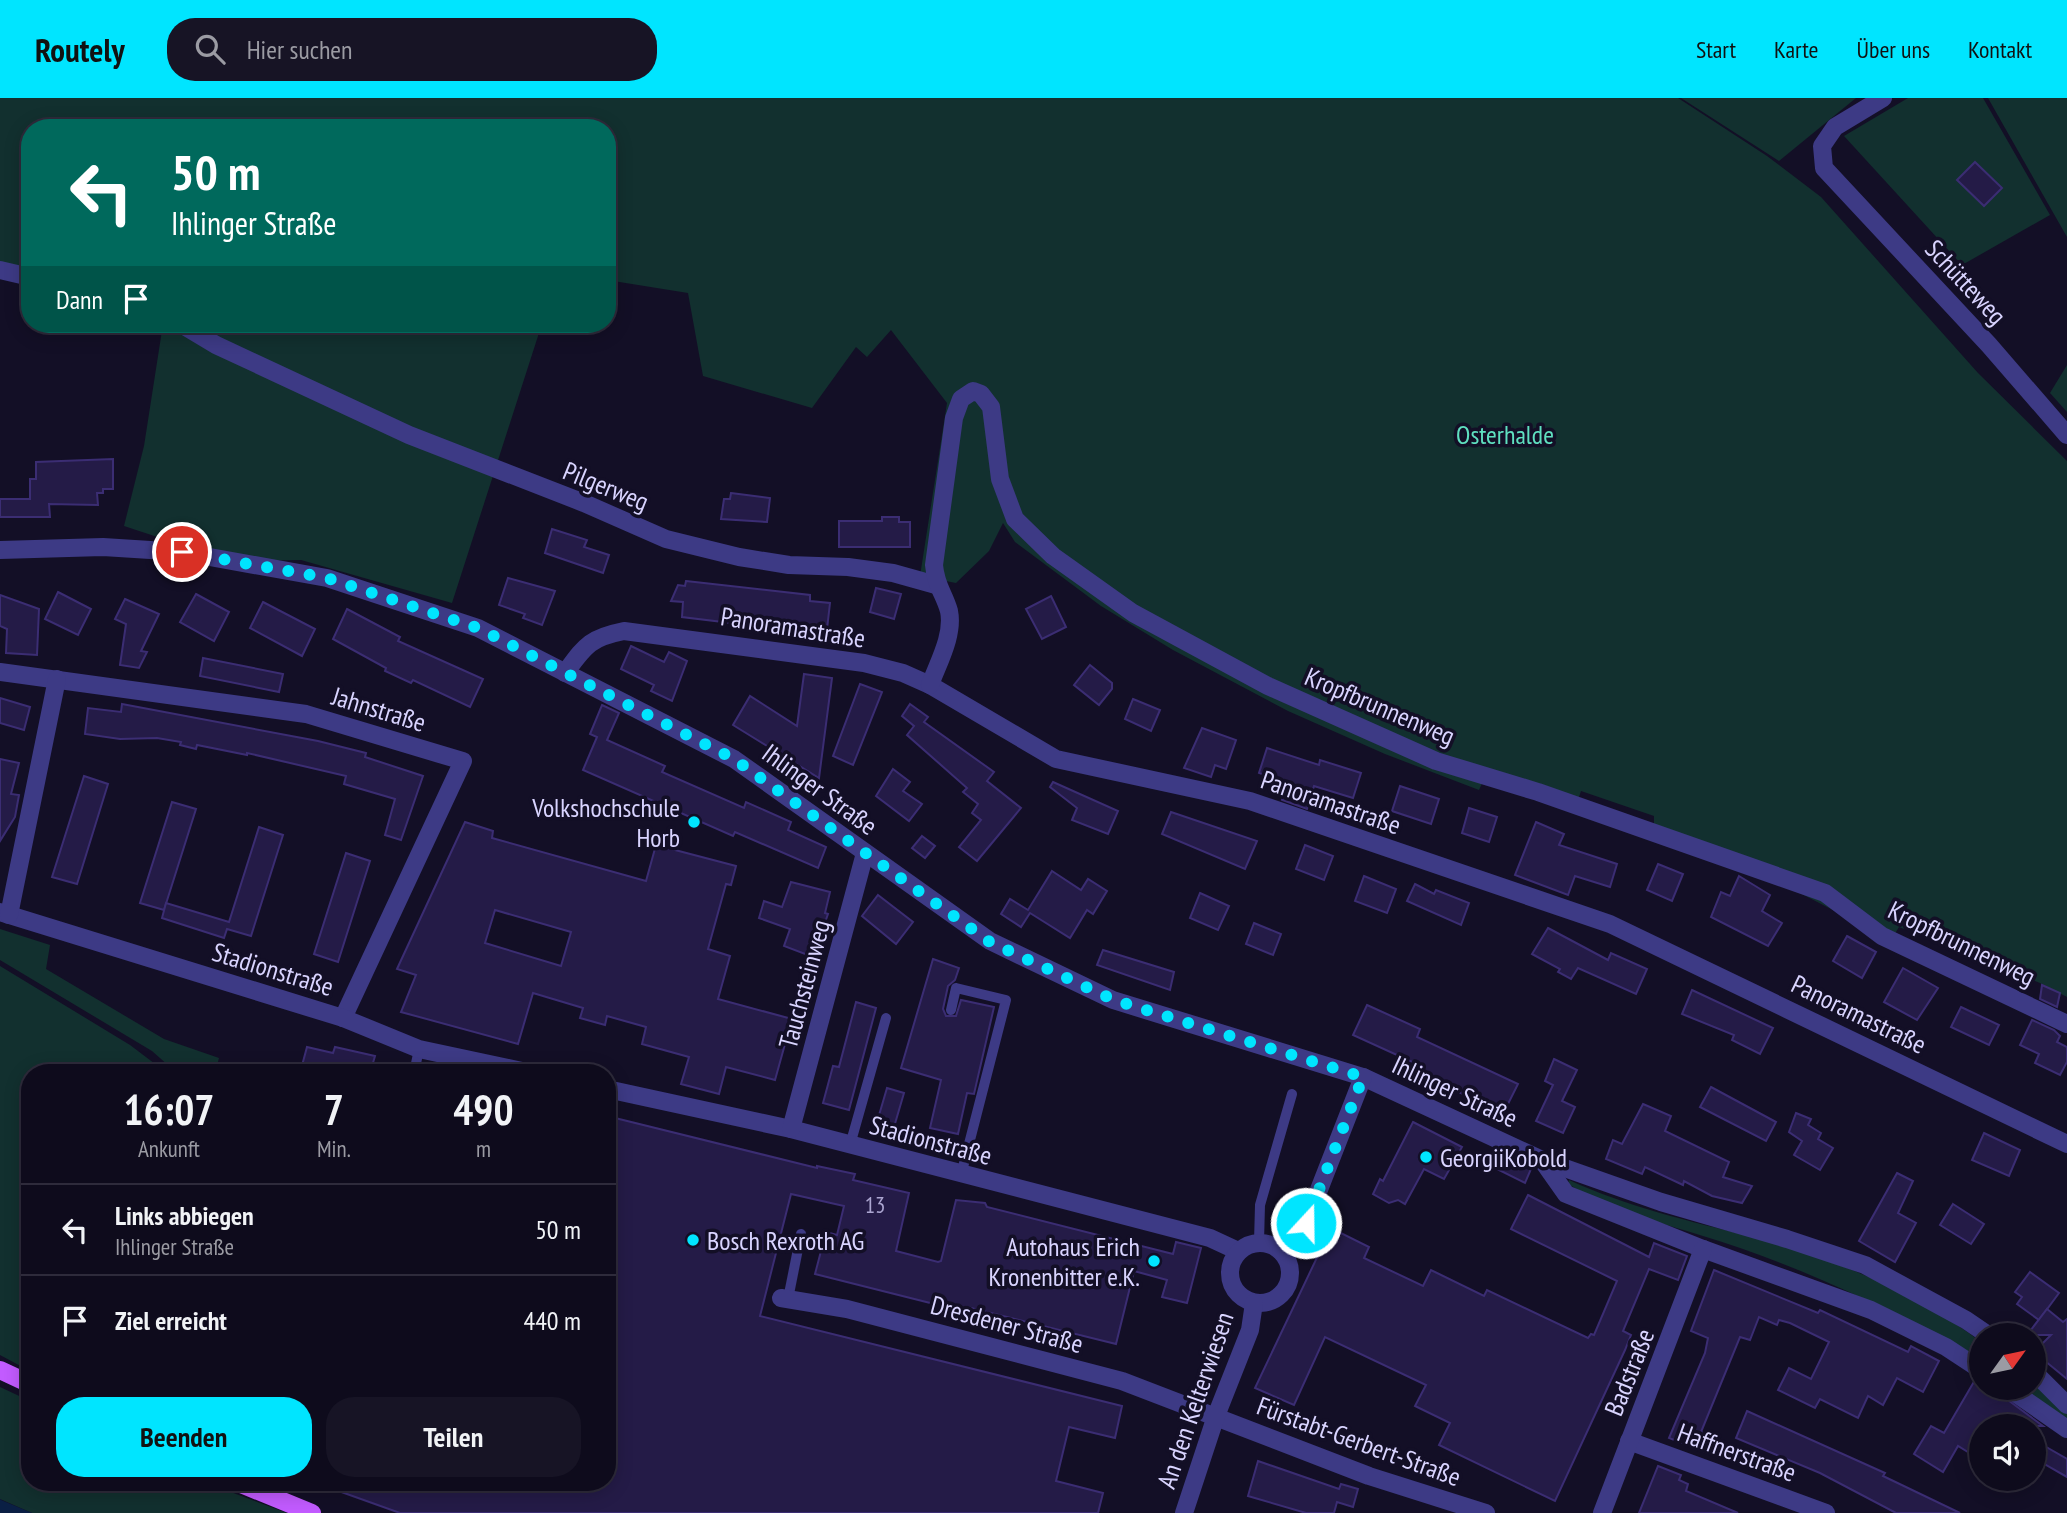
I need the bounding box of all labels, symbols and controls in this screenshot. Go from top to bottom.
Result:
search box [167,18,657,81]
text: Routely [35,28,125,71]
icon: search [191,30,229,68]
text: Hier suchen [247,33,353,66]
text: Start [1696,34,1736,65]
text: Karte [1774,34,1819,65]
text: Über uns [1857,34,1930,65]
text: Kontakt [1968,34,2032,65]
text: 50 m [171,140,260,204]
icon: left [56,147,147,238]
text: Ihlinger Straße [171,202,336,244]
street label: Schütteweg [1918,232,2014,332]
icon: arrive [117,280,155,318]
text: Dann [56,283,103,316]
park label: Osterhalde [1456,418,1554,451]
street label: Pilgerweg [558,454,654,518]
pin [152,522,212,582]
icon: arrive [163,533,201,571]
street label: Panoramastraße [718,599,868,655]
street label: Kropfbrunnenweg [1300,660,1460,752]
street label: Jahnstraße [327,679,430,739]
street label: Ihlinger Straße [756,736,884,842]
street label: Panoramastraße [1257,763,1405,841]
place label: Volkshochschule Horb [531,791,680,854]
marker: Volkshochschule Horb [686,814,702,830]
street label: Kropfbrunnenweg [1883,893,2041,993]
street label: Tauchsteinweg [771,916,837,1052]
street label: Stadionstraße [208,935,338,1003]
street label: Panoramastraße [1786,967,1932,1061]
street label: Ihlinger Straße [1387,1048,1523,1134]
text: 16:07 [124,1082,214,1137]
text: 7 [324,1082,344,1137]
text: 490 [453,1082,513,1137]
street label: Stadionstraße [866,1108,996,1172]
text: Ankunft [138,1134,200,1163]
text: Min. [317,1134,351,1163]
text: m [476,1134,491,1163]
place label: GeorgiiKobold [1440,1141,1567,1174]
marker: GeorgiiKobold [1418,1149,1434,1165]
position arrow [1269,1186,1343,1260]
house number: 13 [865,1190,885,1219]
text: Links abbiegen [115,1199,254,1232]
icon: left [56,1211,94,1249]
text: 50 m [535,1213,581,1246]
place label: Bosch Rexroth AG [707,1224,864,1257]
place label: Autohaus Erich Kronenbitter e.K. [989,1230,1140,1293]
text: Ihlinger Straße [115,1232,234,1261]
marker: Bosch Rexroth AG [685,1232,701,1248]
marker: Autohaus Erich Kronenbitter e.K. [1146,1253,1162,1269]
street label: Dresdener Straße [927,1288,1087,1360]
icon: arrive [56,1302,94,1340]
text: Ziel erreicht [115,1304,227,1337]
text: 440 m [523,1304,581,1337]
street label: An den Kelterwiesen [1149,1308,1241,1492]
north arrow [1969,1323,2046,1400]
map controls [1969,1323,2046,1491]
street label: Badstraße [1597,1324,1661,1420]
street label: Fürstabt-Gerbert-Straße [1253,1389,1465,1493]
button: Beenden [56,1397,312,1477]
button: Teilen [326,1397,581,1477]
button: sound [1969,1414,2046,1491]
street label: Haffnerstraße [1673,1415,1801,1489]

